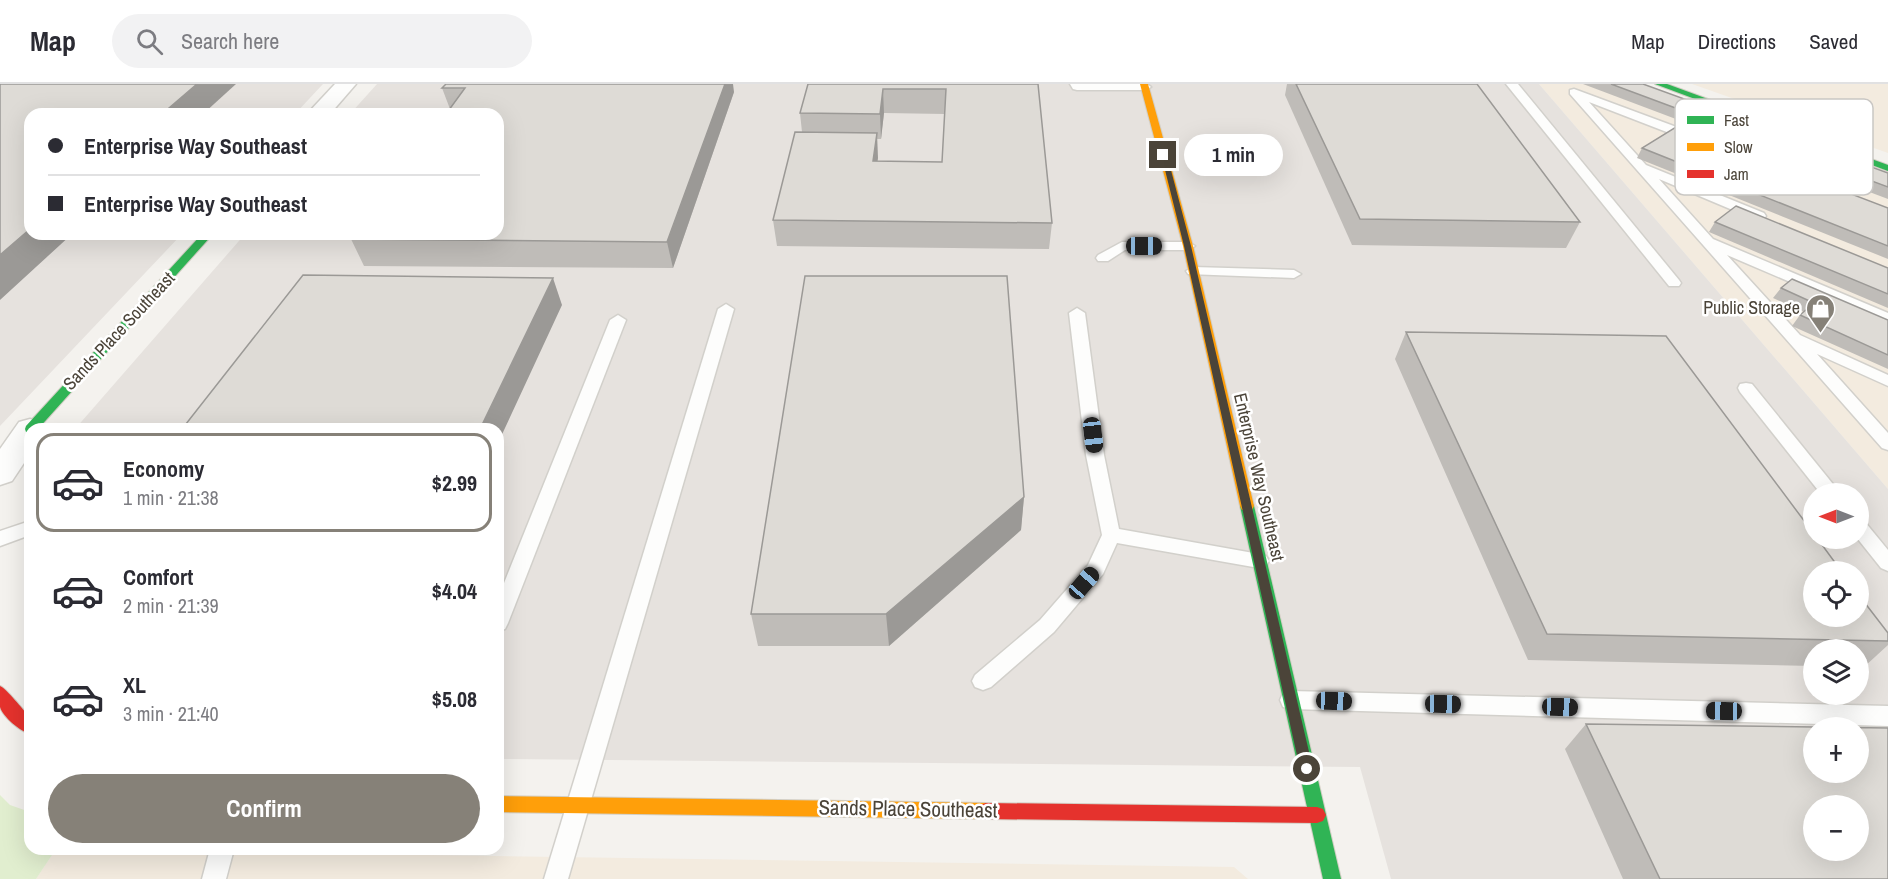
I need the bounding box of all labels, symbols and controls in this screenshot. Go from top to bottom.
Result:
search box [112,14,532,68]
text: Map [30,22,76,60]
icon: search [133,25,166,58]
text: Search here [181,26,279,56]
text: Map [1631,27,1665,56]
text: Directions [1698,27,1776,56]
text: Saved [1809,27,1858,56]
legend [1675,99,1873,195]
text: Fast [1724,109,1749,131]
text: Enterprise Way Southeast [84,131,307,161]
callout: 1 min [1184,134,1283,176]
text: Slow [1724,136,1753,158]
route end [1149,141,1176,168]
text: 1 min [1212,141,1255,168]
text: Jam [1724,163,1749,185]
text: Enterprise Way Southeast [84,189,307,219]
car [1126,237,1162,255]
street label: Sands Place Southeast [57,266,180,395]
shop icon: Public Storage [1805,292,1837,334]
place label: Public Storage [1703,295,1800,320]
street label: Enterprise Way Southeast [1228,390,1291,563]
car [1082,416,1104,454]
text: Economy [123,454,204,484]
icon: car [51,456,105,510]
text: $2.99 [432,468,477,498]
north arrow [1803,483,1869,549]
map controls [1803,483,1869,861]
text: 1 min · 21:38 [123,484,219,511]
button: locate [1803,561,1869,627]
text: Comfort [123,562,193,592]
icon: car [51,564,105,618]
car [1065,564,1103,602]
text: $4.04 [432,576,477,606]
text: 2 min · 21:39 [123,592,219,619]
button: layers [1803,639,1869,705]
text: XL [123,670,146,700]
icon: car [51,672,105,726]
text: $5.08 [432,684,477,714]
car [1316,691,1352,711]
car [1425,695,1461,713]
car [1542,697,1578,717]
text: 3 min · 21:40 [123,700,219,727]
car [1706,702,1742,720]
button: + [1803,717,1869,783]
route start [1293,755,1320,782]
button: Confirm [48,774,480,843]
street label: Sands Place Southeast [818,792,998,825]
button: − [1803,795,1869,861]

